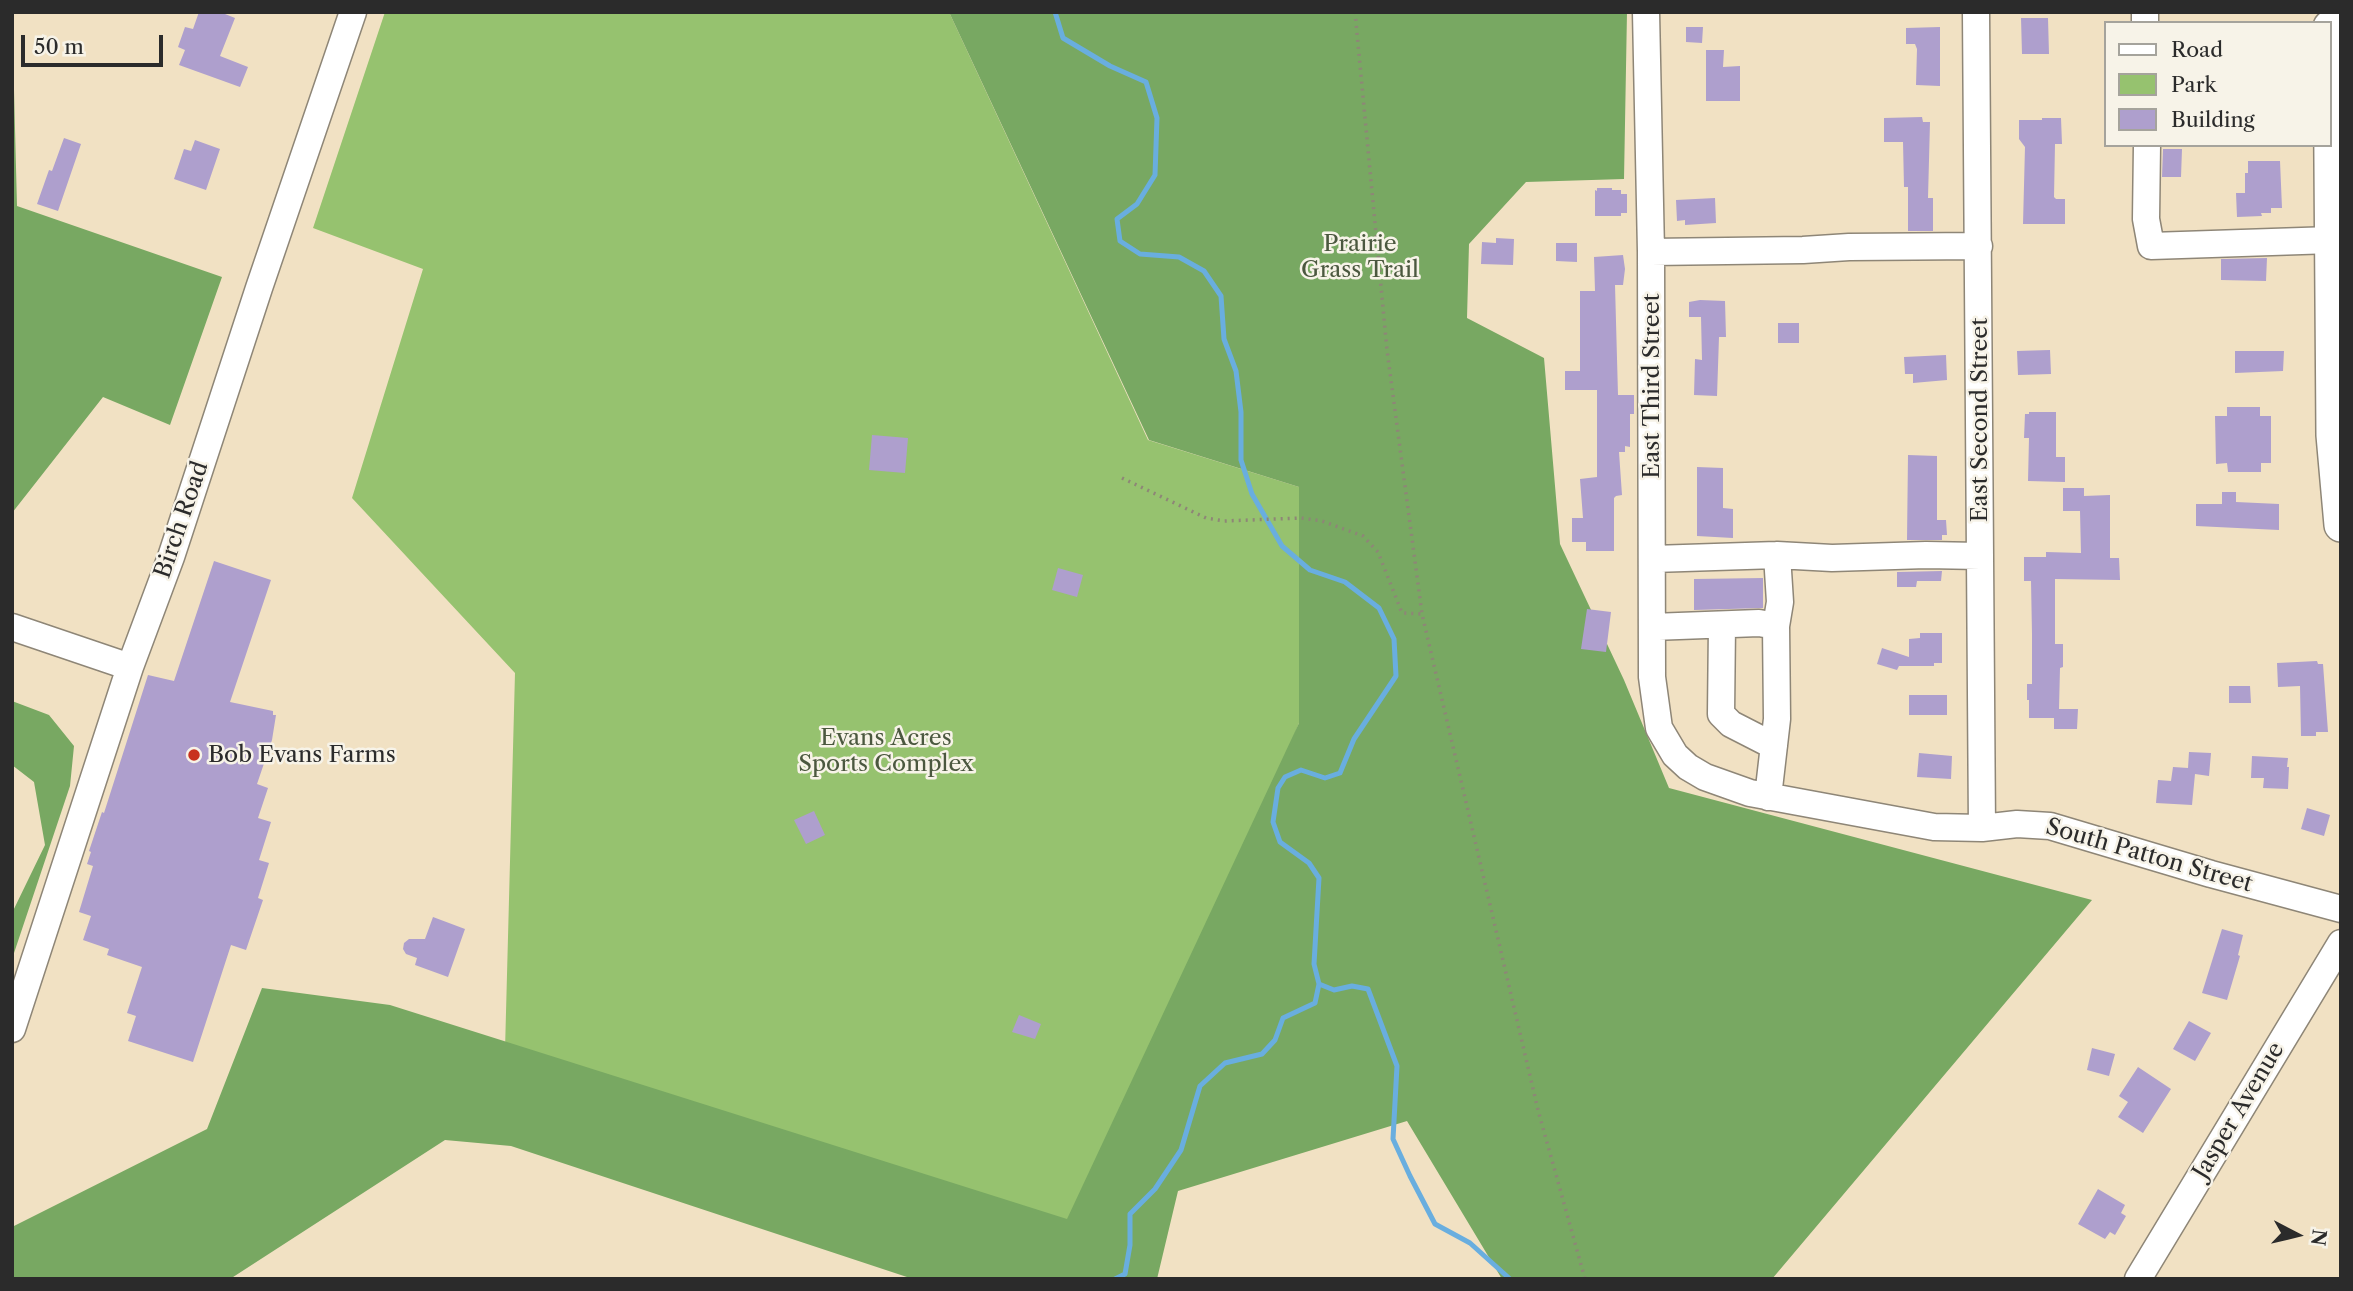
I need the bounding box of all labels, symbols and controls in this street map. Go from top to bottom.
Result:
scale bar [24,21,166,65]
legend [2104,21,2332,147]
text: 50 m [34,34,84,59]
text: Road [2171,37,2223,62]
text: Park [2171,72,2217,97]
text: Building [2171,107,2255,132]
park label: Prairie Grass Trail [1301,230,1419,284]
street label: East Third Street [1638,293,1666,479]
street label: East Second Street [1966,318,1994,522]
street label: Birch Road [149,458,215,582]
park label: Evans Acres Sports Complex [798,724,974,778]
place label: Bob Evans Farms [208,741,396,769]
marker: Bob Evans Farms [186,747,202,763]
street label: South Patton Street [2042,813,2256,899]
street label: Jasper Avenue [2187,1038,2291,1184]
north arrow [2262,1200,2332,1270]
text: N [2306,1228,2331,1247]

